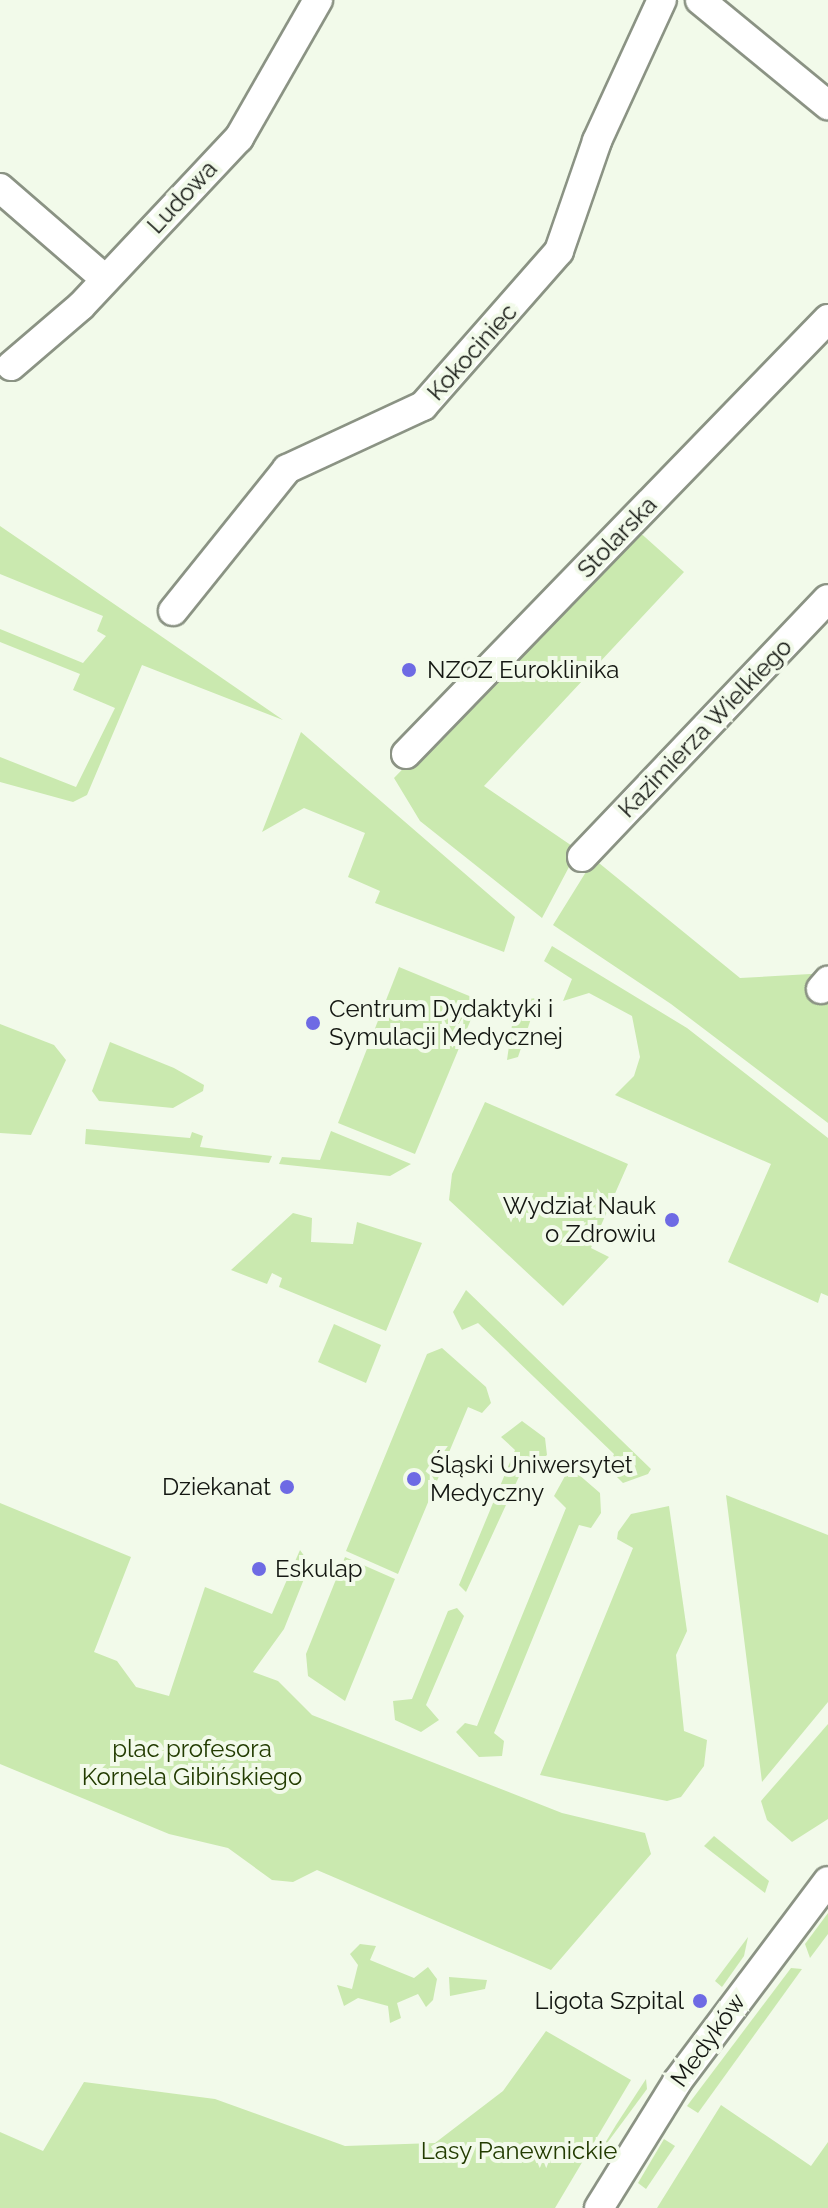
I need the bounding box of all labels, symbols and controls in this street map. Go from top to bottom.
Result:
street label: Ludowa [141,155,223,239]
street label: Kokociniec [421,298,523,406]
street label: Stolarska [571,490,663,584]
street label: Kazimierza Wielkiego [612,632,798,824]
place label: NZOZ Euroklinika [427,656,619,684]
marker: NZOZ Euroklinika [398,659,420,681]
place label: Centrum Dydaktyki i Symulacji Medycznej [329,995,563,1051]
marker: Centrum Dydaktyki i Symulacji Medycznej [304,1014,322,1032]
place label: Wydział Nauk o Zdrowiu [502,1192,656,1248]
marker: Wydział Nauk o Zdrowiu [663,1211,681,1229]
place label: Śląski Uniwersytet Medyczny [430,1451,633,1507]
marker: Śląski Uniwersytet Medyczny [405,1470,423,1488]
place label: Dziekanat [162,1473,271,1501]
marker: Dziekanat [278,1478,296,1496]
place label: Eskulap [275,1555,363,1583]
marker: Eskulap [250,1560,268,1578]
park label: plac profesora Kornela Gibińskiego [82,1735,302,1791]
place label: Ligota Szpital [535,1987,684,2015]
street label: Medyków [665,1988,751,2092]
marker: Ligota Szpital [691,1992,709,2010]
park label: Lasy Panewnickie [420,2137,618,2165]

